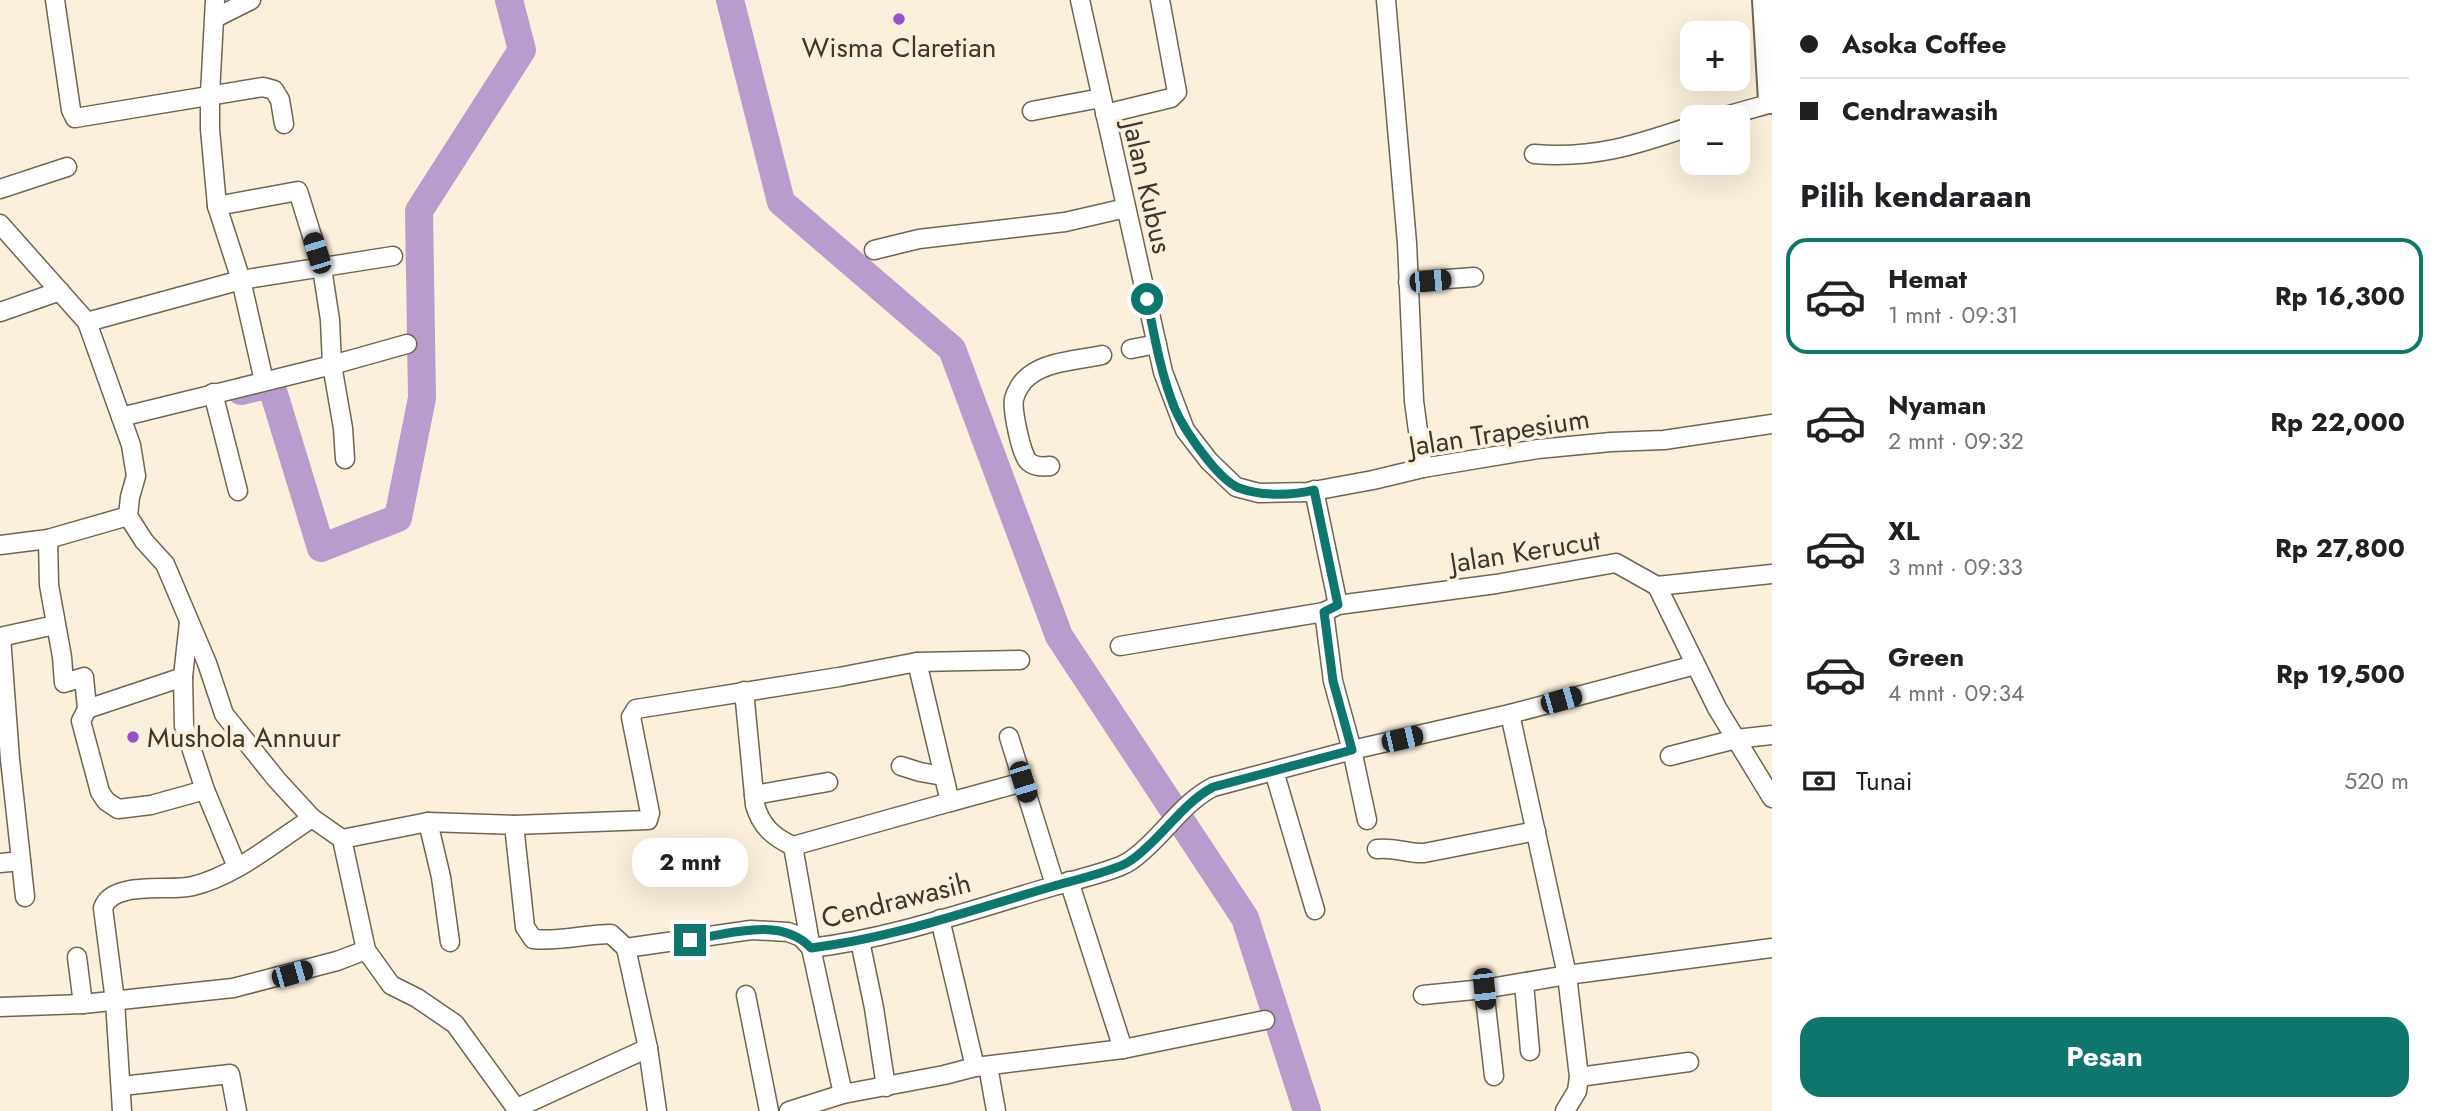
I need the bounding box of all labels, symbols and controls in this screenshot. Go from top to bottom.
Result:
marker: Wisma Claretian [891,11,907,27]
map controls [1680,21,1750,175]
button: + [1680,21,1750,91]
text: Asoka Coffee [1842,25,2006,63]
place label: Wisma Claretian [802,27,996,68]
text: Cendrawasih [1842,92,1998,130]
button: − [1680,105,1750,175]
street label: Jalan Kubus [1111,113,1183,257]
text: Pilih kendaraan [1800,173,2032,219]
car [301,230,334,276]
text: Hemat [1888,260,1967,298]
icon: car [1804,265,1867,328]
car [1409,269,1452,293]
text: Rp 16,300 [2275,277,2405,315]
route start [1131,283,1163,315]
text: 1 mnt · 09:31 [1888,298,2018,332]
text: Nyaman [1888,386,1987,424]
icon: car [1804,391,1867,454]
street label: Jalan Trapesium [1402,398,1592,468]
text: Rp 22,000 [2270,403,2405,441]
text: 2 mnt · 09:32 [1888,424,2024,458]
text: XL [1888,512,1920,550]
icon: car [1804,517,1867,580]
street label: Jalan Kerucut [1443,519,1603,584]
text: Rp 27,800 [2275,529,2405,567]
text: 3 mnt · 09:33 [1888,550,2023,584]
text: Green [1888,638,1964,676]
icon: car [1804,643,1867,706]
text: Rp 19,500 [2276,655,2405,693]
text: 4 mnt · 09:34 [1888,676,2024,710]
car [1538,684,1585,716]
place label: Mushola Annuur [147,717,341,758]
car [1380,724,1425,754]
marker: Mushola Annuur [125,729,141,745]
car [1007,759,1040,805]
icon: cash [1800,762,1838,800]
text: Tunai [1856,762,1913,800]
text: 520 m [2344,764,2409,798]
callout: 2 mnt [632,838,748,888]
text: 2 mnt [659,845,721,879]
street label: Cendrawasih [817,862,975,939]
route end [674,924,706,956]
car [269,958,316,990]
car [1472,967,1497,1011]
button: Pesan [1800,1017,2409,1097]

